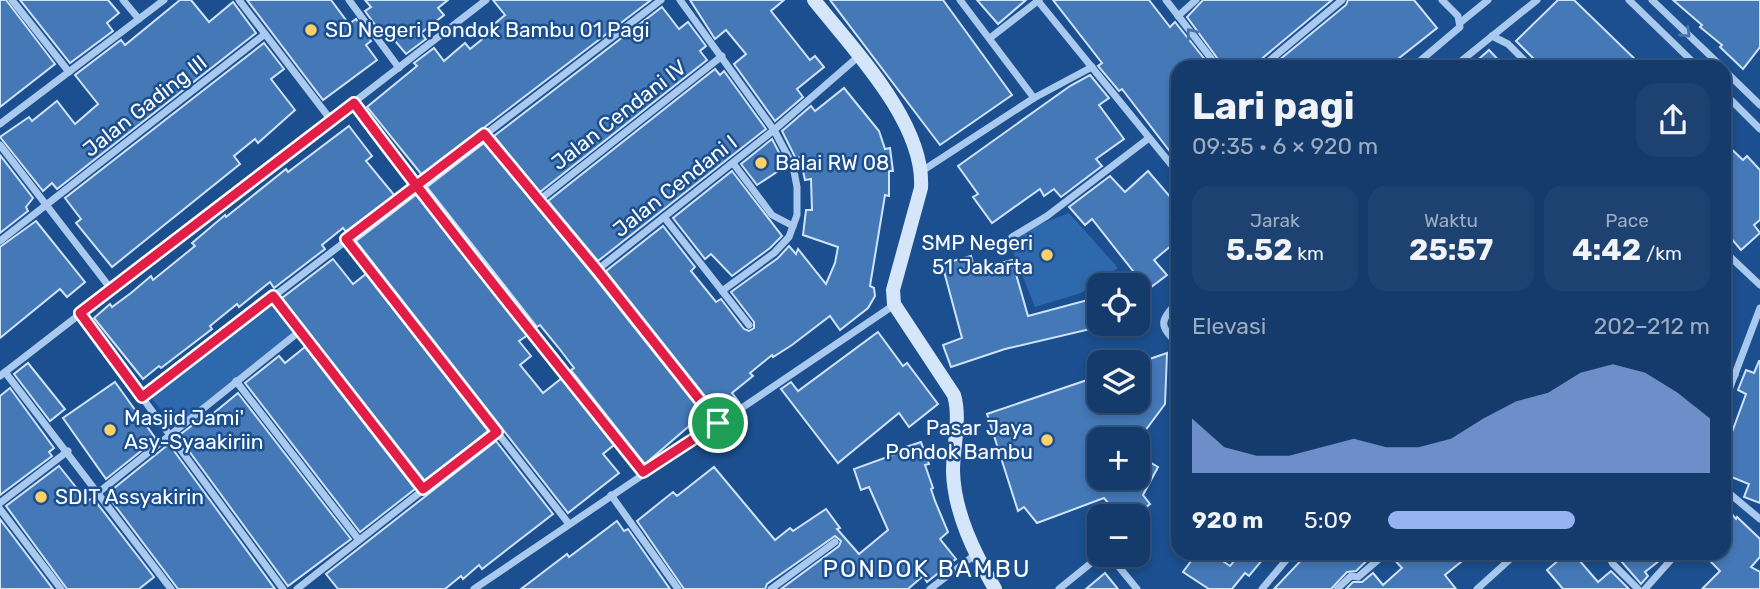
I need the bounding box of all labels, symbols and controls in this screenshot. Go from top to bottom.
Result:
place label: SD Negeri Pondok Bambu 01 Pagi [325,17,650,42]
marker: SD Negeri Pondok Bambu 01 Pagi [303,22,319,38]
one-way arrow [1678,25,1691,38]
one-way arrow [1187,29,1200,41]
street label: Jalan Gading III [78,49,212,162]
street label: Jalan Cendani IV [546,54,691,175]
text: Lari pagi [1192,83,1355,129]
button: share [1636,83,1710,157]
street label: Jalan Cendani I [608,129,742,242]
text: 09:35 · 6 × 920 m [1192,132,1378,160]
place label: Balai RW 08 [775,150,889,175]
marker: Balai RW 08 [753,155,769,171]
text: Jarak [1250,209,1300,232]
text: Waktu [1424,209,1478,232]
text: Pace [1605,209,1649,232]
place label: SMP Negeri 51 Jakarta [921,230,1033,279]
text: 5.52 [1226,232,1293,268]
text: 25:57 [1409,232,1493,268]
text: 4:42 [1572,232,1641,268]
text: km [1293,242,1324,265]
text: /km [1641,242,1682,265]
marker: SMP Negeri 51 Jakarta [1039,247,1055,263]
map controls [1087,273,1150,567]
button: locate [1087,273,1150,336]
text: Elevasi [1192,312,1266,340]
text: 202–212 m [1594,312,1710,340]
button: layers [1087,350,1150,413]
pin [688,393,748,453]
icon: arrive [699,404,737,442]
place label: Masjid Jami' Asy-Syaakiriin [124,405,264,454]
place label: Pasar Jaya Pondok Bambu [885,415,1033,464]
marker: Masjid Jami' Asy-Syaakiriin [102,422,118,438]
button: + [1087,427,1150,490]
marker: Pasar Jaya Pondok Bambu [1039,432,1055,448]
place label: SDIT Assyakirin [55,484,204,509]
marker: SDIT Assyakirin [33,489,49,505]
button: − [1087,504,1150,567]
text: 920 m [1192,506,1263,534]
text: 5:09 [1304,506,1352,534]
district label: PONDOK BAMBU [822,555,1032,583]

